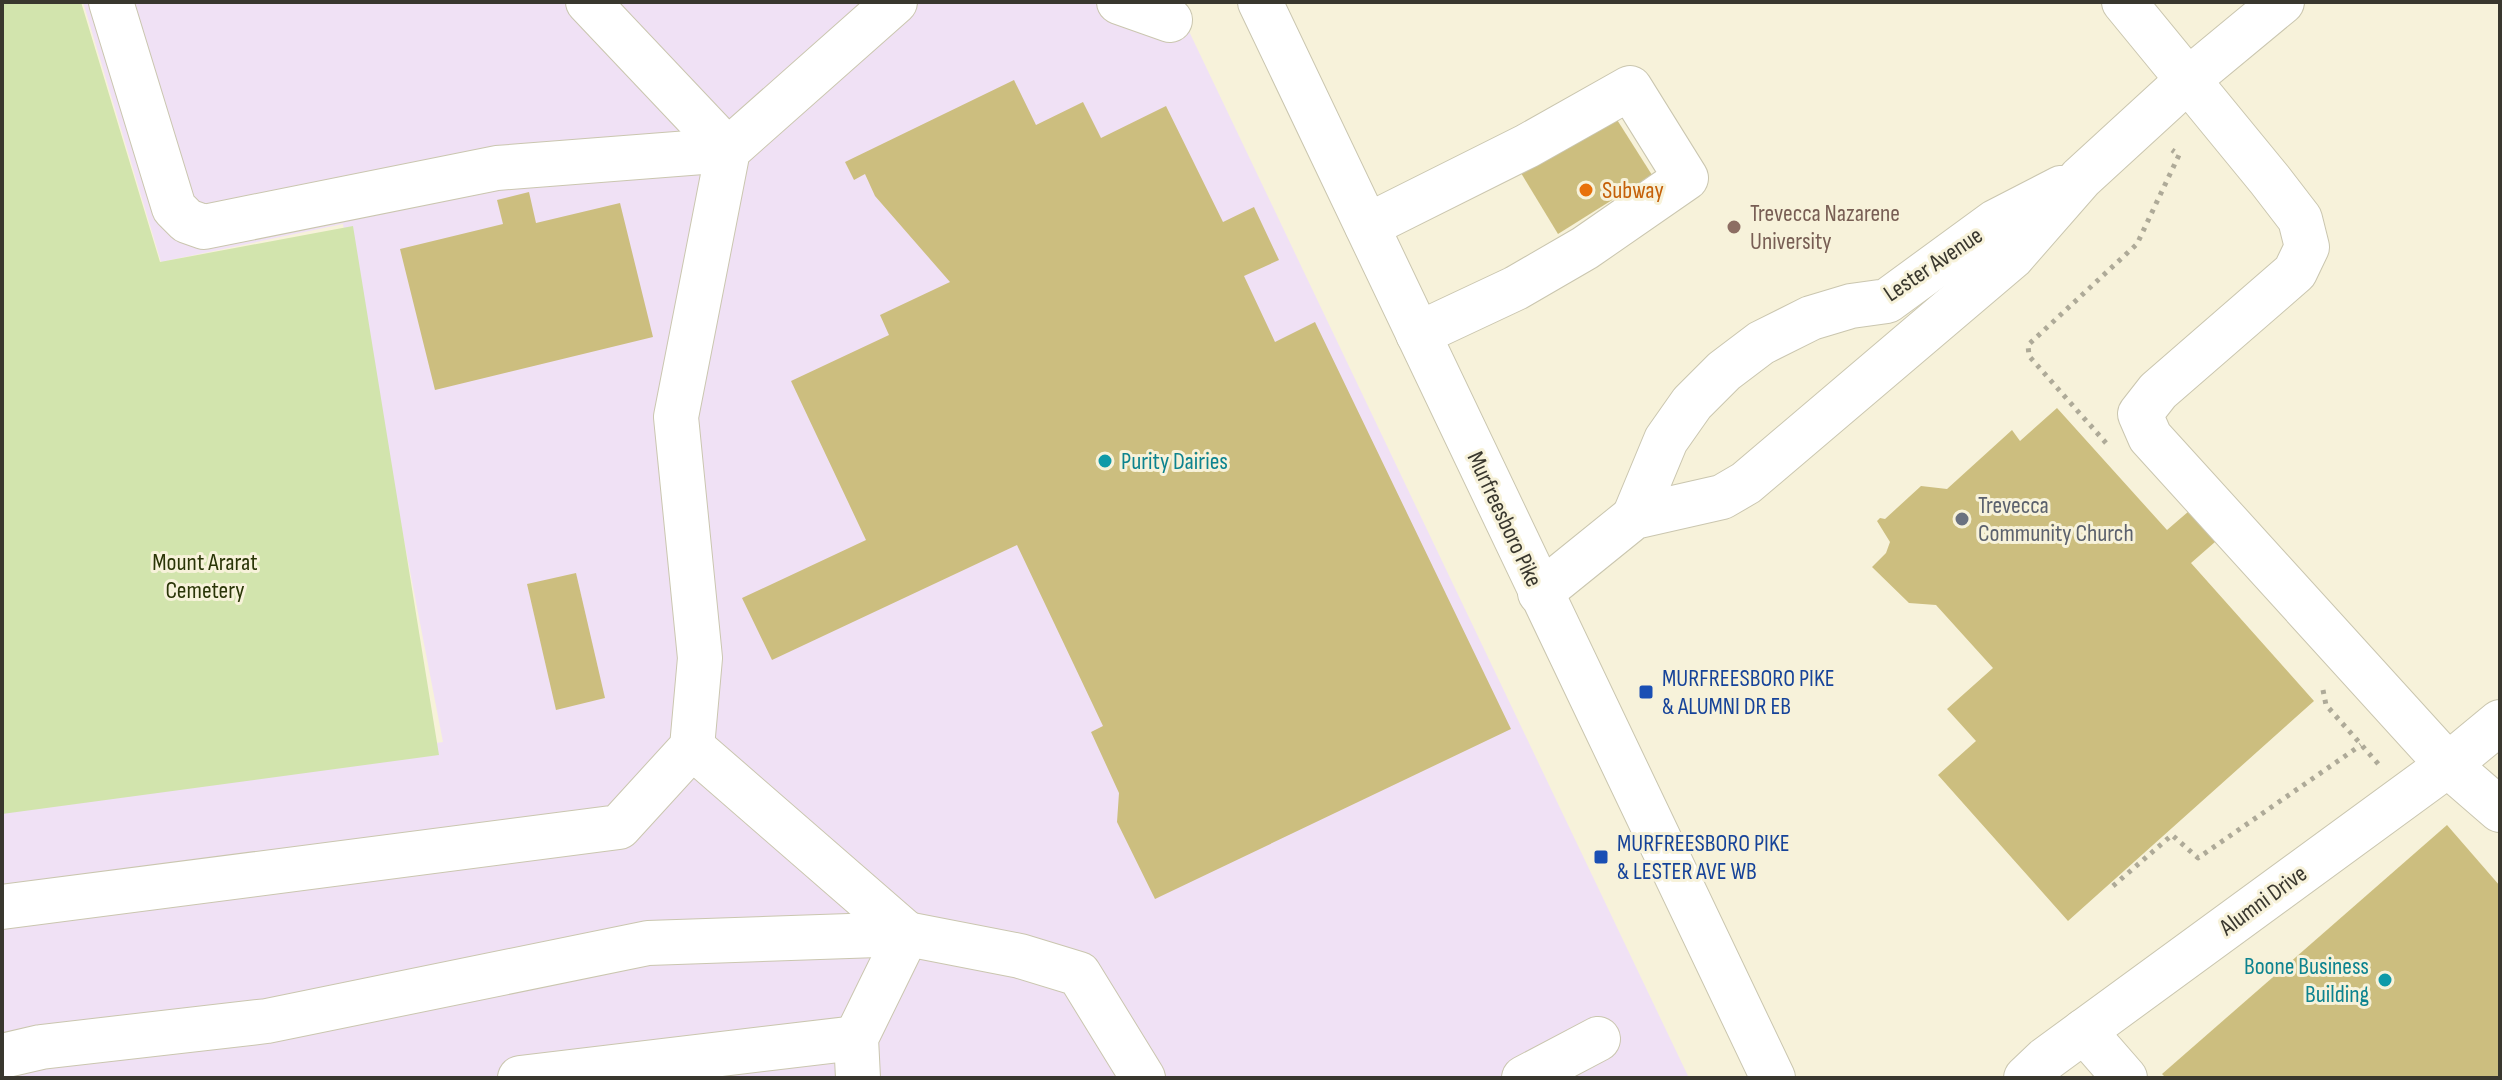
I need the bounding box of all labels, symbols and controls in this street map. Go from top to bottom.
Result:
place label: Subway [1602,176,1664,205]
marker: Subway [1577,181,1595,199]
place label: Trevecca Nazarene University [1750,199,1900,256]
marker: Trevecca Nazarene University [1725,218,1743,236]
street label: Lester Avenue [1878,221,1988,308]
place label: Purity Dairies [1121,447,1228,476]
street label: Murfreesboro Pike [1461,447,1549,592]
marker: Purity Dairies [1096,452,1114,470]
place label: Trevecca Community Church [1978,491,2134,548]
marker: Trevecca Community Church [1953,510,1971,528]
park label: Mount Ararat Cemetery [152,548,258,605]
place label: MURFREESBORO PIKE & ALUMNI DR EB [1662,664,1835,721]
marker: MURFREESBORO PIKE & ALUMNI DR EB [1637,683,1655,701]
place label: MURFREESBORO PIKE & LESTER AVE WB [1617,829,1790,886]
marker: MURFREESBORO PIKE & LESTER AVE WB [1592,848,1610,866]
street label: Alumni Drive [2213,859,2313,942]
place label: Boone Business Building [2244,952,2369,1009]
marker: Boone Business Building [2376,971,2394,989]

